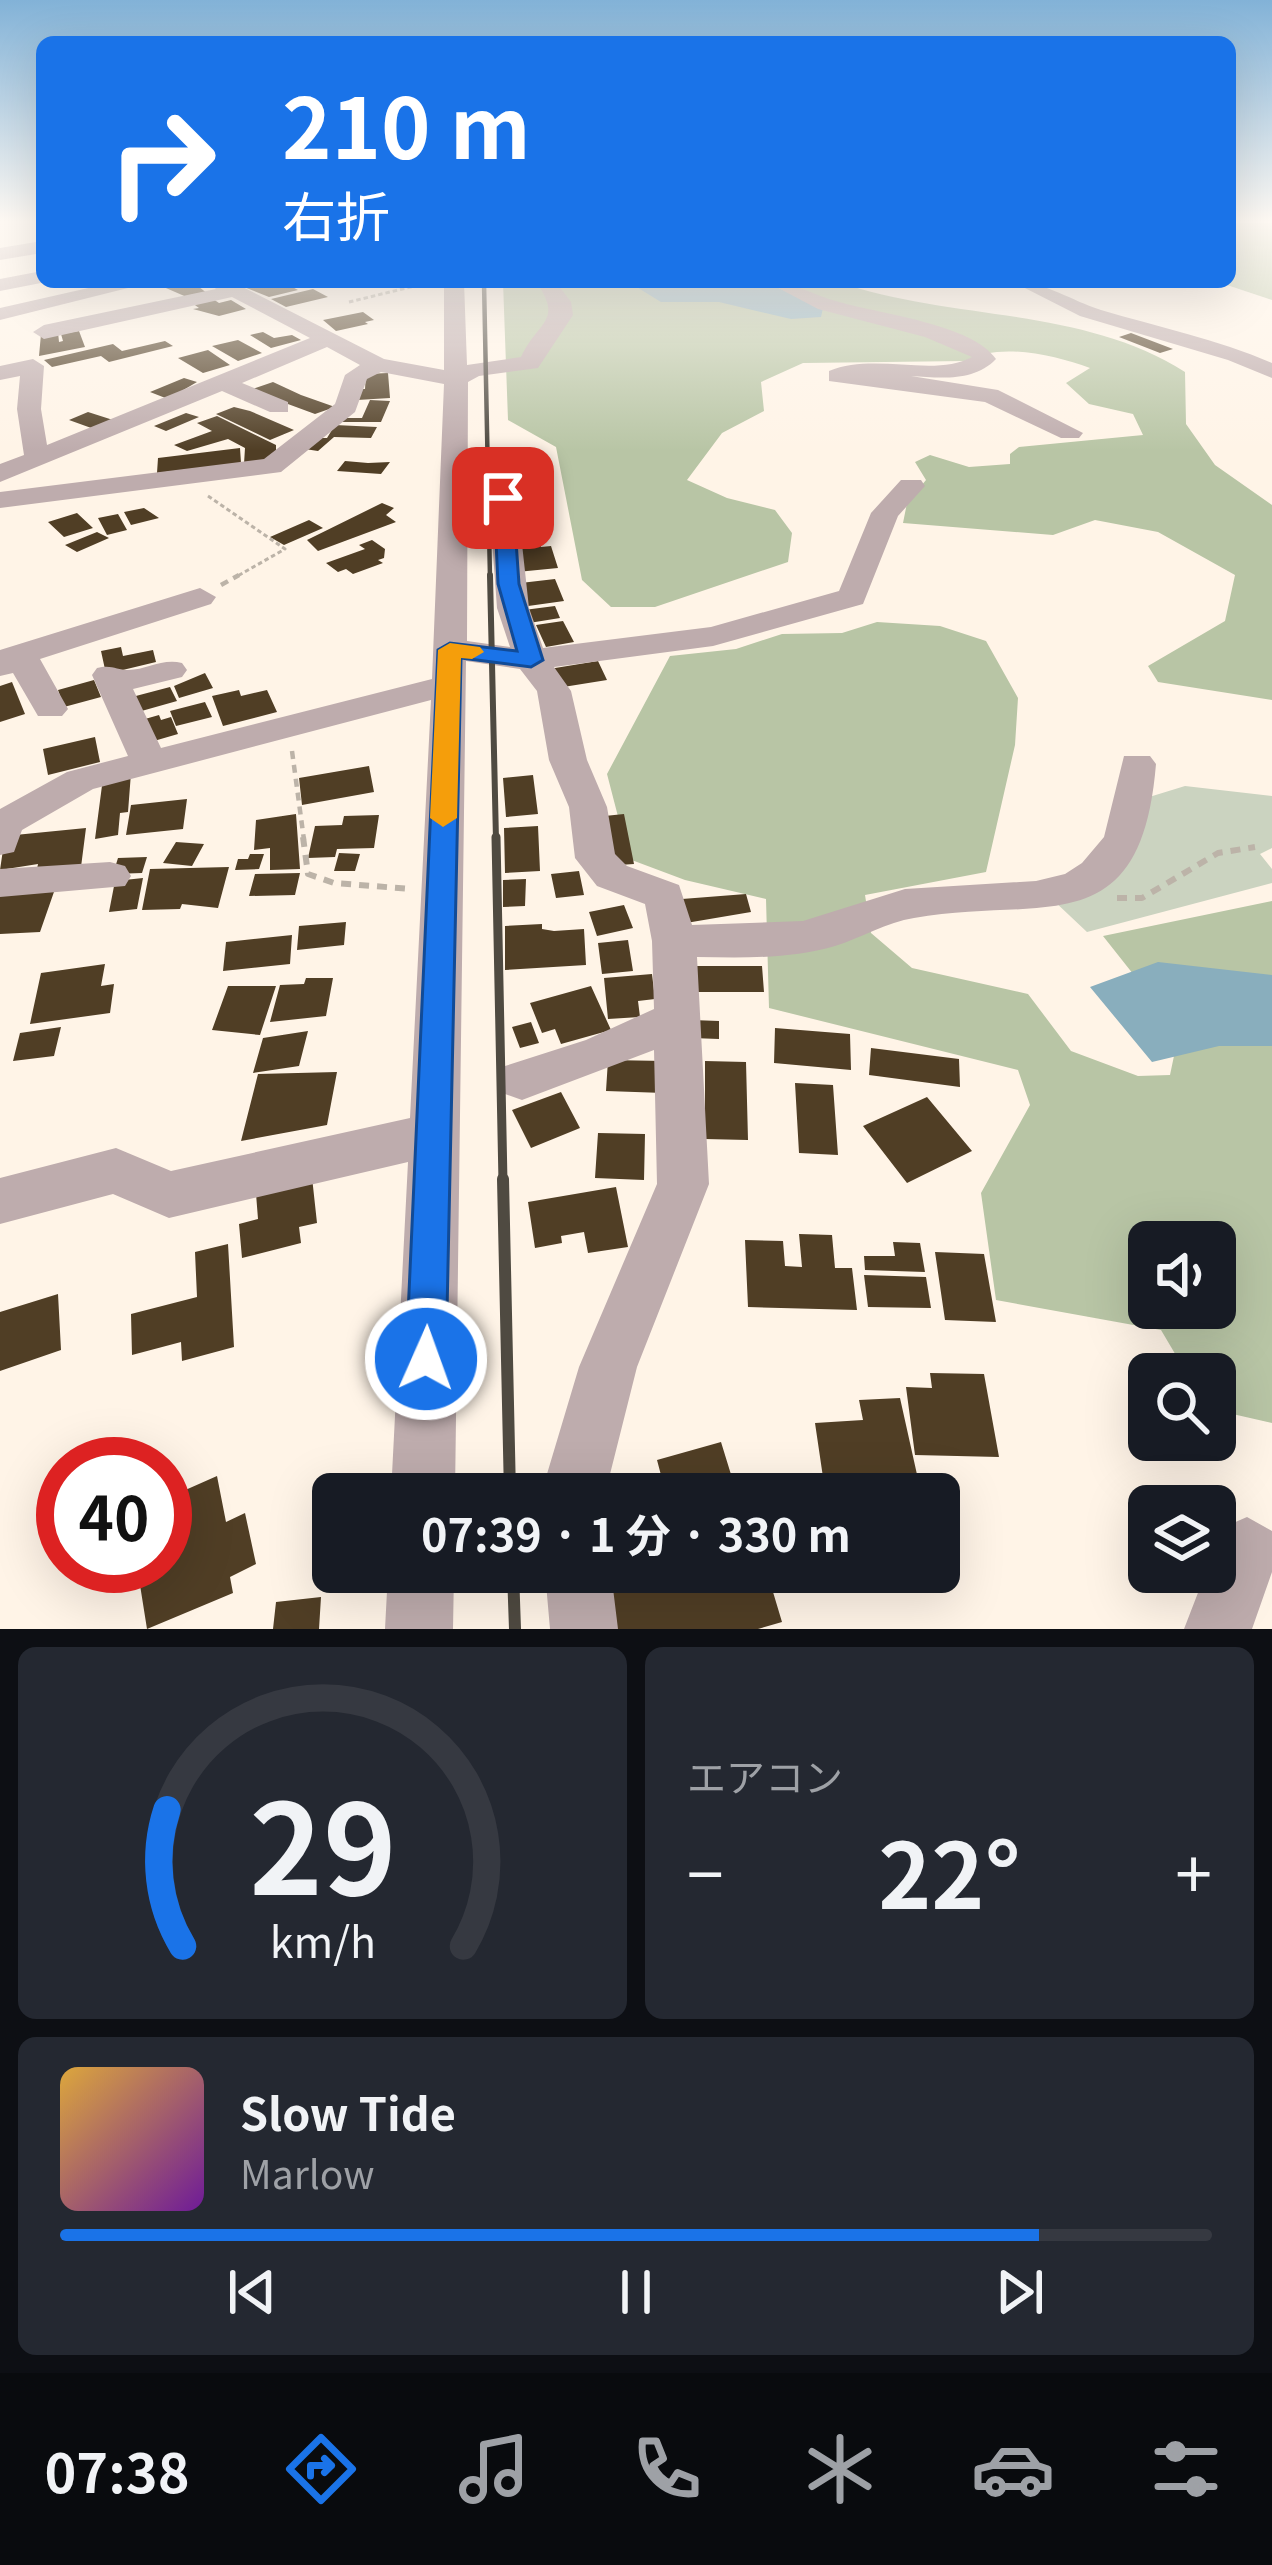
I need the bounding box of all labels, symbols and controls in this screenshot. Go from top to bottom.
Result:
text: 210 m [282,62,531,183]
icon: right [84,84,240,240]
text: 右折 [282,174,390,253]
pin [452,447,554,549]
icon: arrive [470,465,536,531]
map controls [1128,1221,1236,1593]
button: sound [1128,1221,1236,1329]
position arrow [363,1296,489,1422]
button: search [1128,1353,1236,1461]
speed limit sign: 40 [36,1437,192,1593]
button: layers [1128,1485,1236,1593]
text: 07:39 · 1 分 · 330 m [421,1500,851,1565]
text: エアコン [687,1747,843,1803]
text: 29 [249,1750,396,1931]
text: 22° [878,1805,1021,1935]
text: − [687,1822,724,1918]
text: + [1175,1822,1212,1918]
text: km/h [269,1908,376,1970]
text: Slow Tide [240,2079,456,2144]
text: Marlow [240,2144,374,2200]
icon: previous [219,2259,285,2325]
icon: pause [603,2259,669,2325]
icon: next [987,2259,1053,2325]
icon: directions [279,2427,363,2511]
icon: music [452,2427,536,2511]
icon: phone [625,2427,709,2511]
icon: climate [798,2427,882,2511]
icon: car [971,2427,1055,2511]
icon: filters [1144,2427,1228,2511]
text: 07:38 [45,2430,190,2509]

